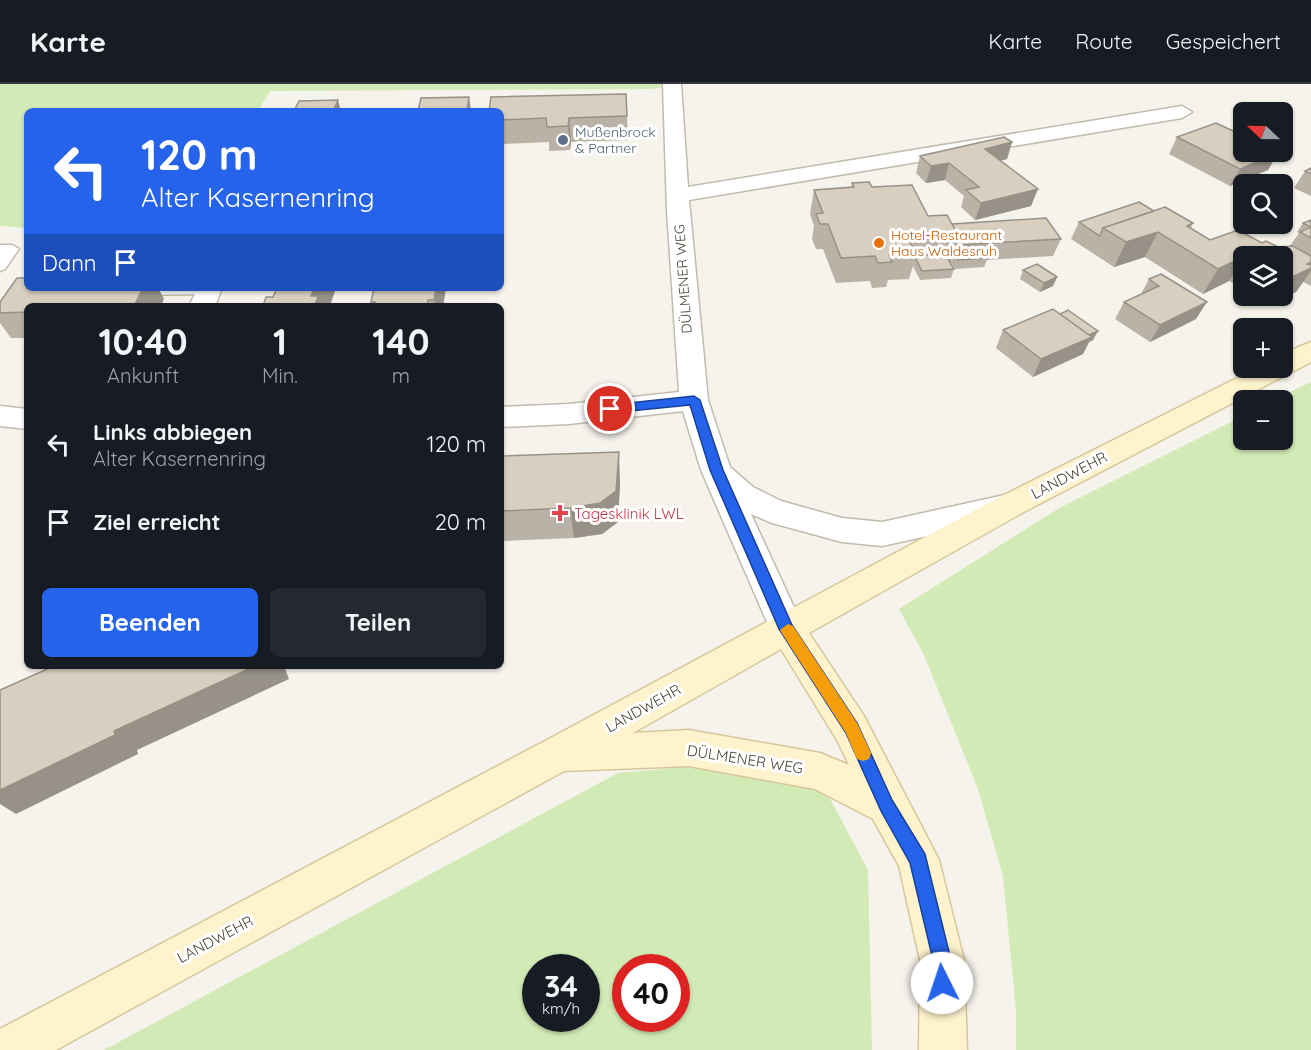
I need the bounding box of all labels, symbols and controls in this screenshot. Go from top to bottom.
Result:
text: Karte [30,24,106,59]
text: Karte [988,28,1042,54]
text: Route [1075,28,1133,54]
text: Gespeichert [1166,28,1281,54]
north arrow [1233,102,1293,162]
map controls [1233,102,1293,450]
place label: Mußenbrock & Partner [575,123,656,157]
text: 120 m [141,128,258,181]
icon: left [42,132,120,210]
marker: Mußenbrock & Partner [556,133,570,147]
button: search [1233,174,1293,234]
text: Alter Kasernenring [141,180,375,214]
street label: DÜLMENER WEG [670,224,696,334]
place label: Hotel-Restaurant Haus Waldesruh [891,226,1002,260]
marker: Hotel-Restaurant Haus Waldesruh [872,236,886,250]
icon: arrive [109,246,142,279]
button: layers [1233,246,1293,306]
text: Dann [42,249,97,277]
button: + [1233,318,1293,378]
text: 10:40 [98,319,188,364]
text: 1 [273,319,287,364]
text: 140 [372,319,430,364]
text: Ankunft [107,363,179,388]
text: Min. [262,363,298,388]
text: m [392,363,410,388]
pin [584,383,635,434]
button: − [1233,390,1293,450]
icon: arrive [593,392,626,425]
text: Links abbiegen [93,418,252,446]
icon: left [42,428,75,461]
text: 120 m [427,430,486,458]
text: Alter Kasernenring [93,446,266,471]
street label: LANDWEHR [1028,447,1110,503]
marker: Tagesklinik LWL [551,504,569,522]
place label: Tagesklinik LWL [574,504,684,523]
icon: arrive [42,506,75,539]
text: Ziel erreicht [93,508,221,536]
text: 20 m [435,508,486,536]
button: Beenden [42,588,258,657]
button: Teilen [270,588,486,657]
street label: LANDWEHR [602,680,684,736]
street label: DÜLMENER WEG [686,740,804,778]
street label: LANDWEHR [174,911,256,967]
position arrow [910,951,974,1015]
speed limit sign: 40 [612,954,690,1032]
text: 34 [544,967,578,1005]
text: km/h [542,999,580,1018]

